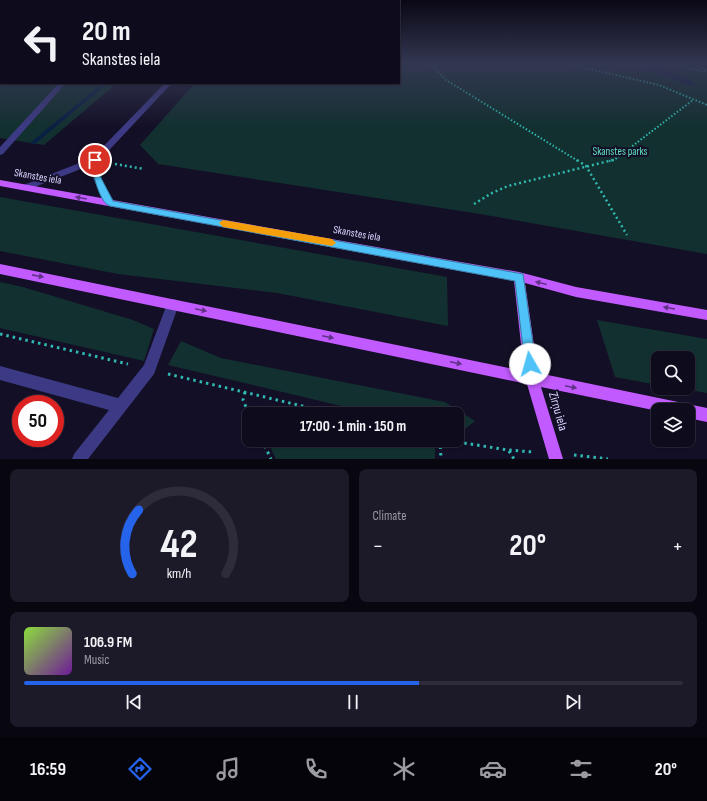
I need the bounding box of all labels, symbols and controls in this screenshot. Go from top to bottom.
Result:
text: 20 m [82,15,131,48]
icon: left [16,16,68,68]
text: Skanstes iela [82,49,160,70]
pin [78,143,112,177]
park label: Skanstes parks [592,145,648,158]
icon: arrive [84,149,106,171]
street label: Skanstes iela [13,166,63,187]
one-way arrow [75,195,88,201]
street label: Skanstes iela [332,223,382,244]
one-way arrow [32,274,44,280]
one-way arrow [535,280,547,286]
one-way arrow [662,305,675,311]
one-way arrow [195,308,207,314]
one-way arrow [322,334,334,340]
position arrow [509,343,551,385]
map controls [651,351,695,447]
button: search [651,351,695,395]
one-way arrow [449,360,462,366]
one-way arrow [564,384,577,390]
street label: Zirņu iela [545,390,571,433]
speed limit sign: 50 [12,395,64,447]
button: layers [651,403,695,447]
text: 17:00 · 1 min · 150 m [300,417,406,436]
text: Climate [373,508,406,524]
text: 42 [160,519,198,568]
text: 20° [509,528,546,564]
text: − [373,533,383,560]
text: + [672,533,683,560]
text: km/h [167,564,192,581]
text: 106.9 FM [84,633,132,652]
text: Music [84,652,109,668]
icon: previous [123,691,145,713]
icon: pause [342,691,364,713]
icon: next [562,691,584,713]
icon: directions [126,755,154,783]
icon: music [214,755,242,783]
icon: phone [302,755,330,783]
icon: climate [390,755,418,783]
icon: car [479,755,507,783]
icon: filters [567,755,595,783]
text: 16:59 [30,759,66,780]
text: 20° [655,759,677,780]

